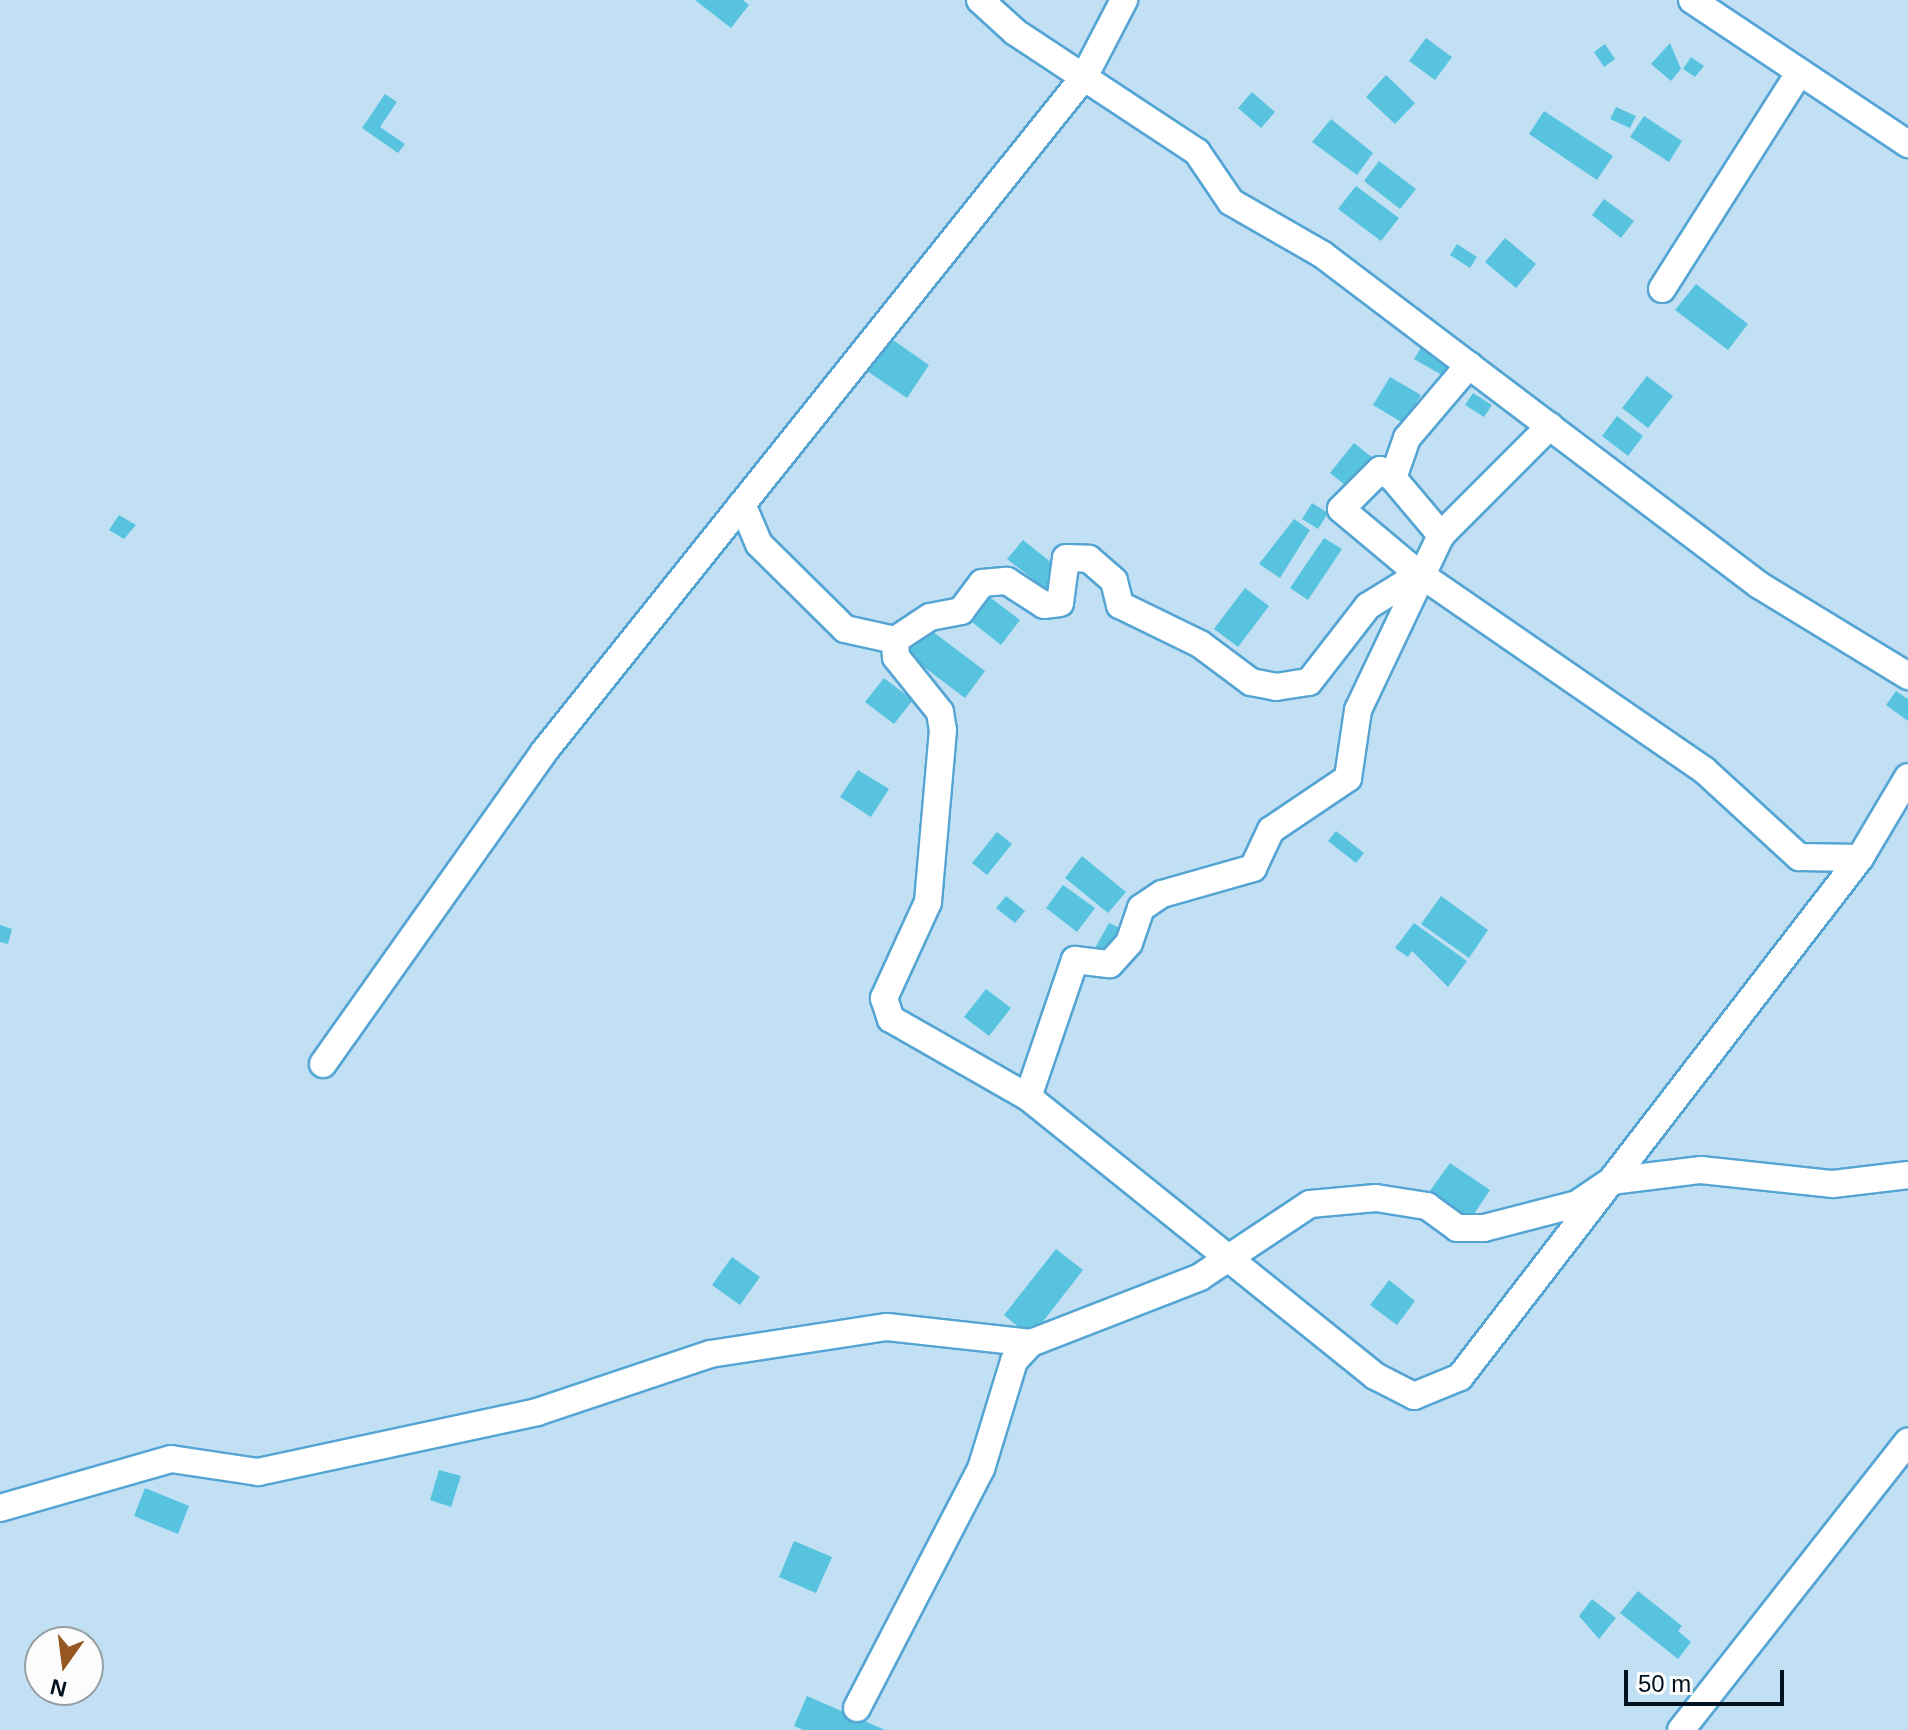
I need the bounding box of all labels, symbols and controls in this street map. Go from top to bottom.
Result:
north arrow [24,1626,104,1706]
scale bar [1628,1654,1788,1704]
text: 50 m [1638,1670,1691,1697]
text: N [48,1674,69,1702]

